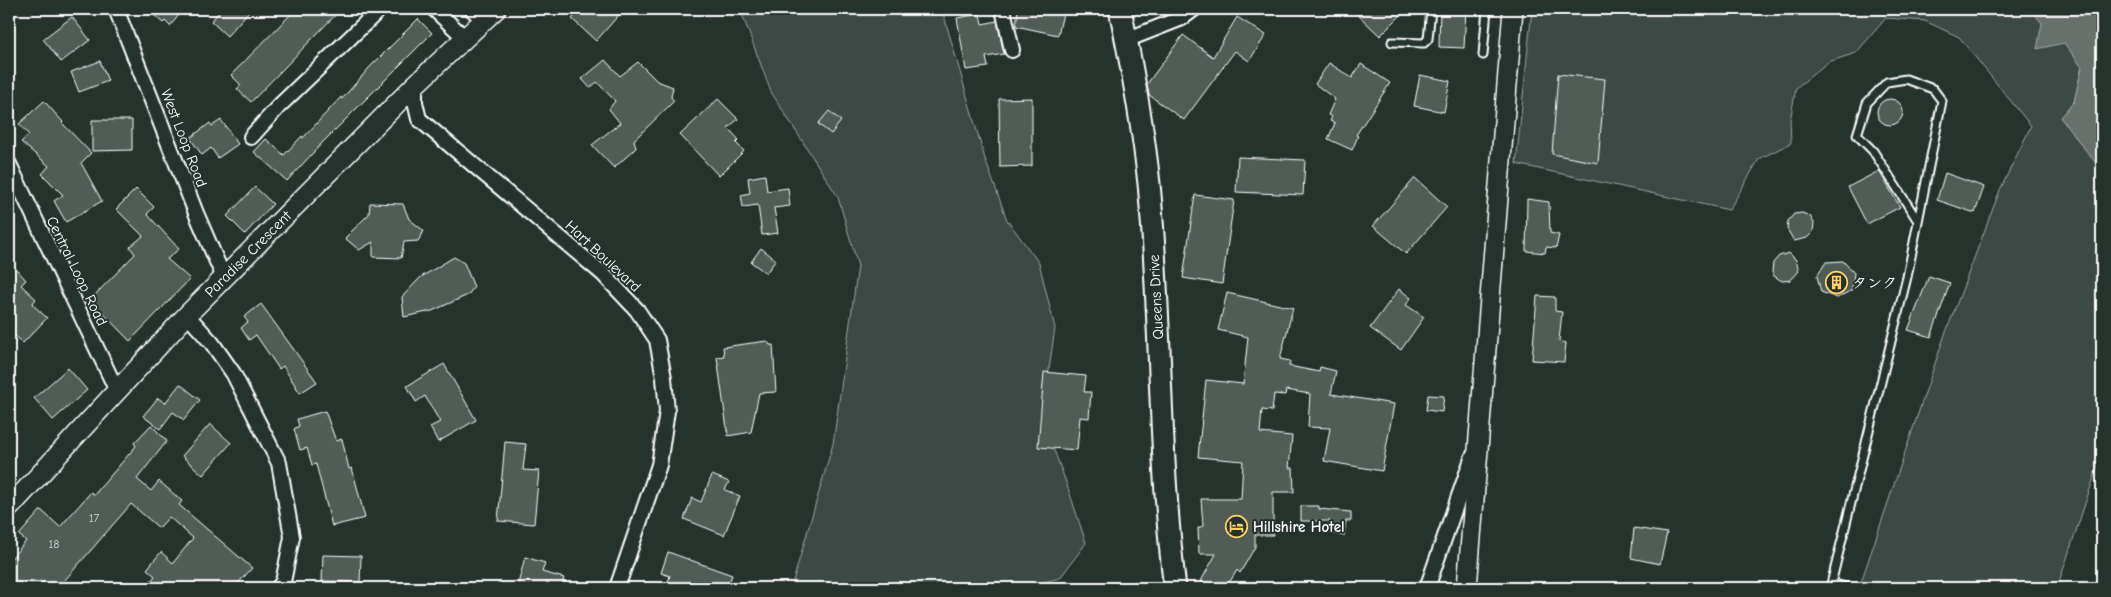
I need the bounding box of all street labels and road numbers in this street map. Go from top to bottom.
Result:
street label: West Loop Road [157,86,211,190]
street label: Paradise Crescent [201,207,295,301]
street label: Central Loop Road [43,213,111,329]
street label: Hart Boulevard [561,216,645,296]
street label: Queens Drive [1145,254,1167,340]

